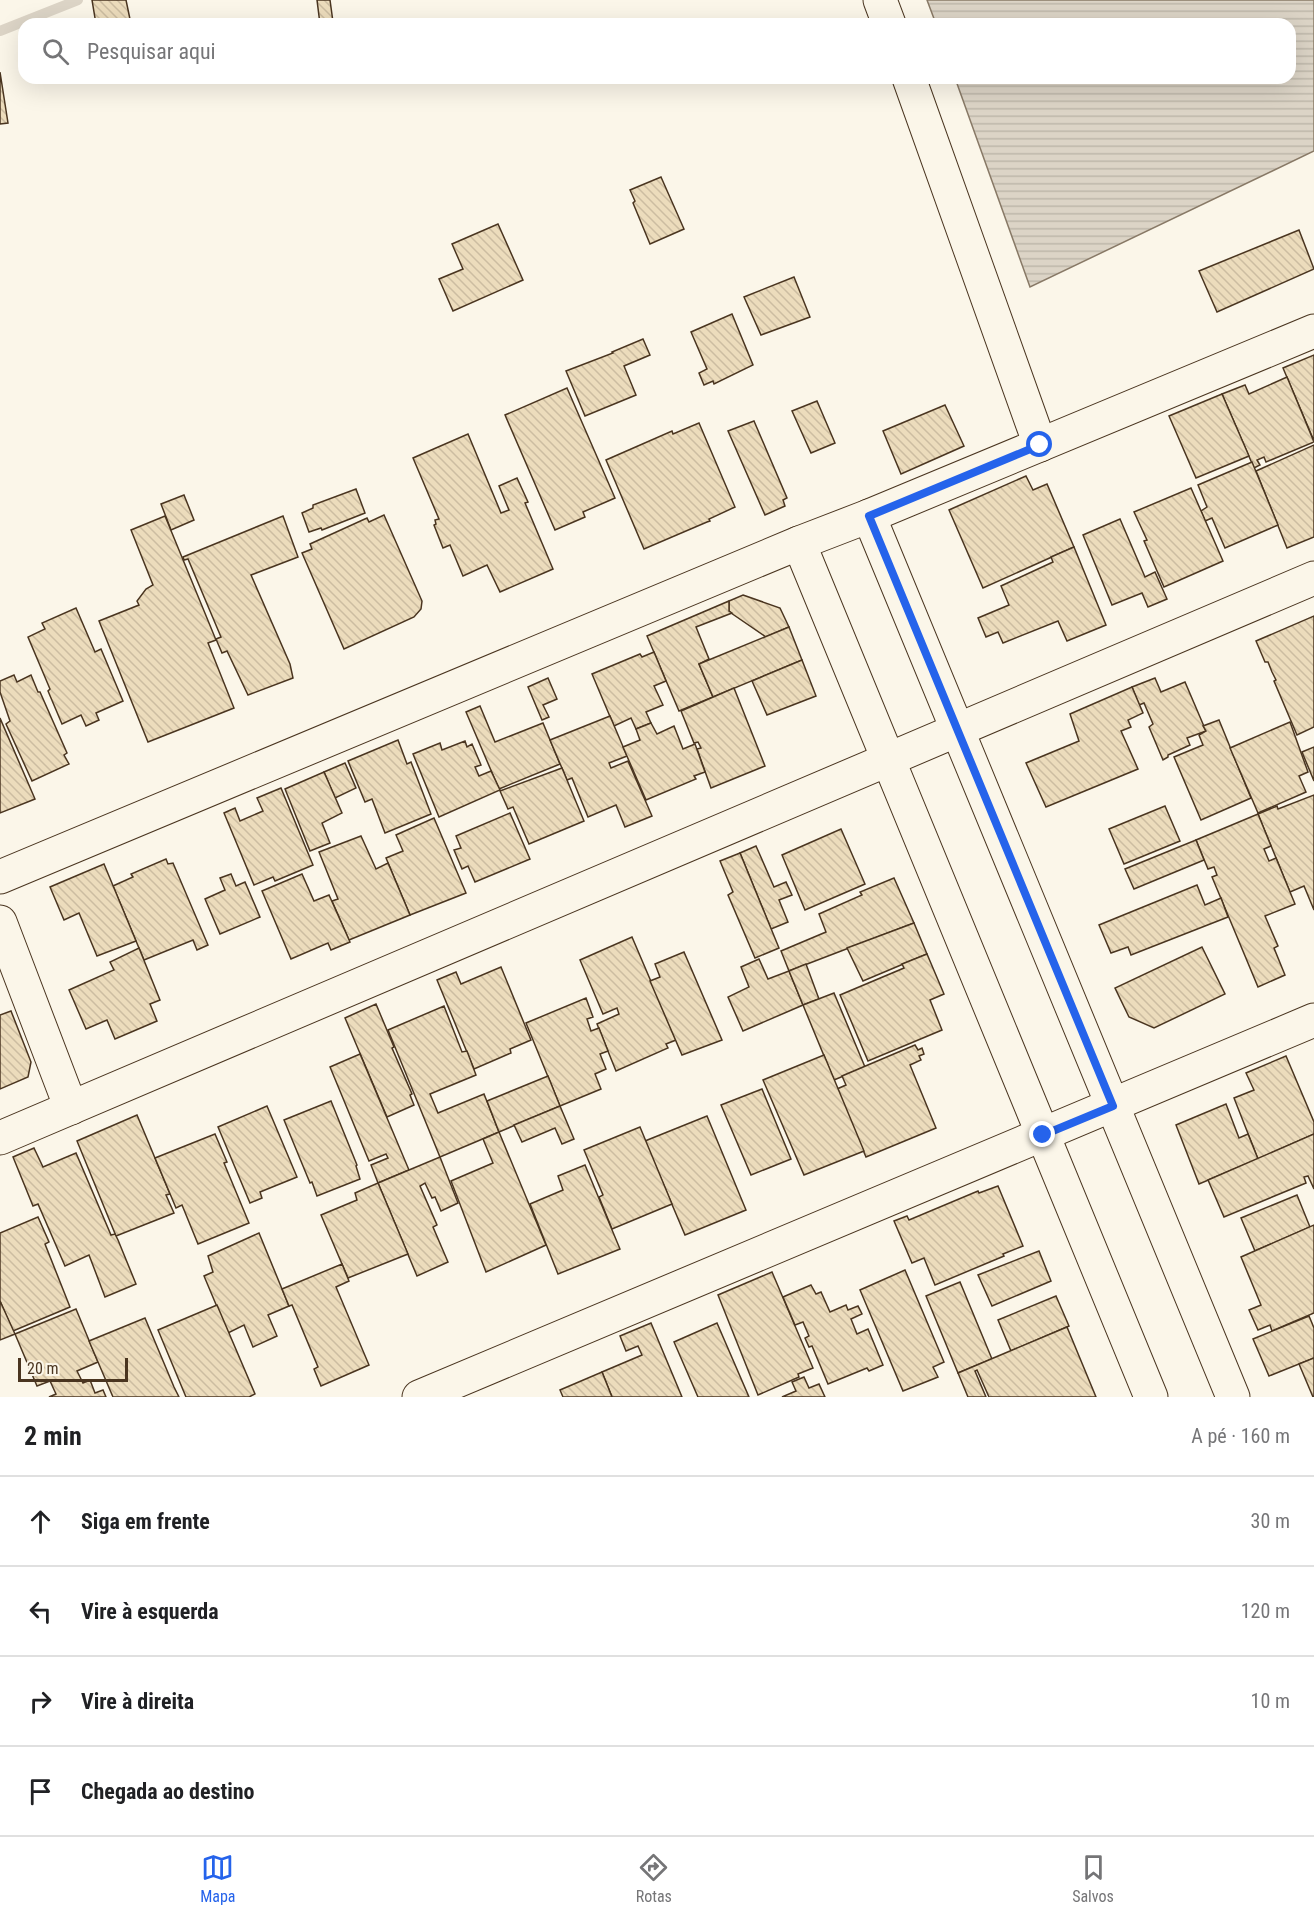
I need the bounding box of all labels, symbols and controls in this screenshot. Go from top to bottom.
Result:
search box [18,18,1296,84]
icon: search [39,35,72,68]
text: Pesquisar aqui [87,39,216,64]
route start [1026,431,1052,457]
route end [1029,1121,1055,1147]
scale bar [18,1355,128,1382]
text: 20 m [27,1359,59,1378]
text: 2 min [24,1421,82,1451]
text: A pé · 160 m [1191,1424,1290,1448]
icon: ahead [24,1505,57,1538]
text: Siga em frente [81,1509,210,1534]
text: 30 m [1251,1509,1290,1533]
icon: left [24,1595,57,1628]
text: Vire à esquerda [81,1599,219,1624]
text: 120 m [1241,1599,1290,1623]
icon: right [24,1685,57,1718]
text: Vire à direita [81,1689,194,1714]
text: 10 m [1251,1689,1290,1713]
icon: arrive [24,1775,57,1808]
text: Chegada ao destino [81,1779,255,1804]
tab: Mapa [200,1851,235,1906]
tab: Rotas [636,1851,672,1906]
tab: Salvos [1072,1851,1114,1906]

